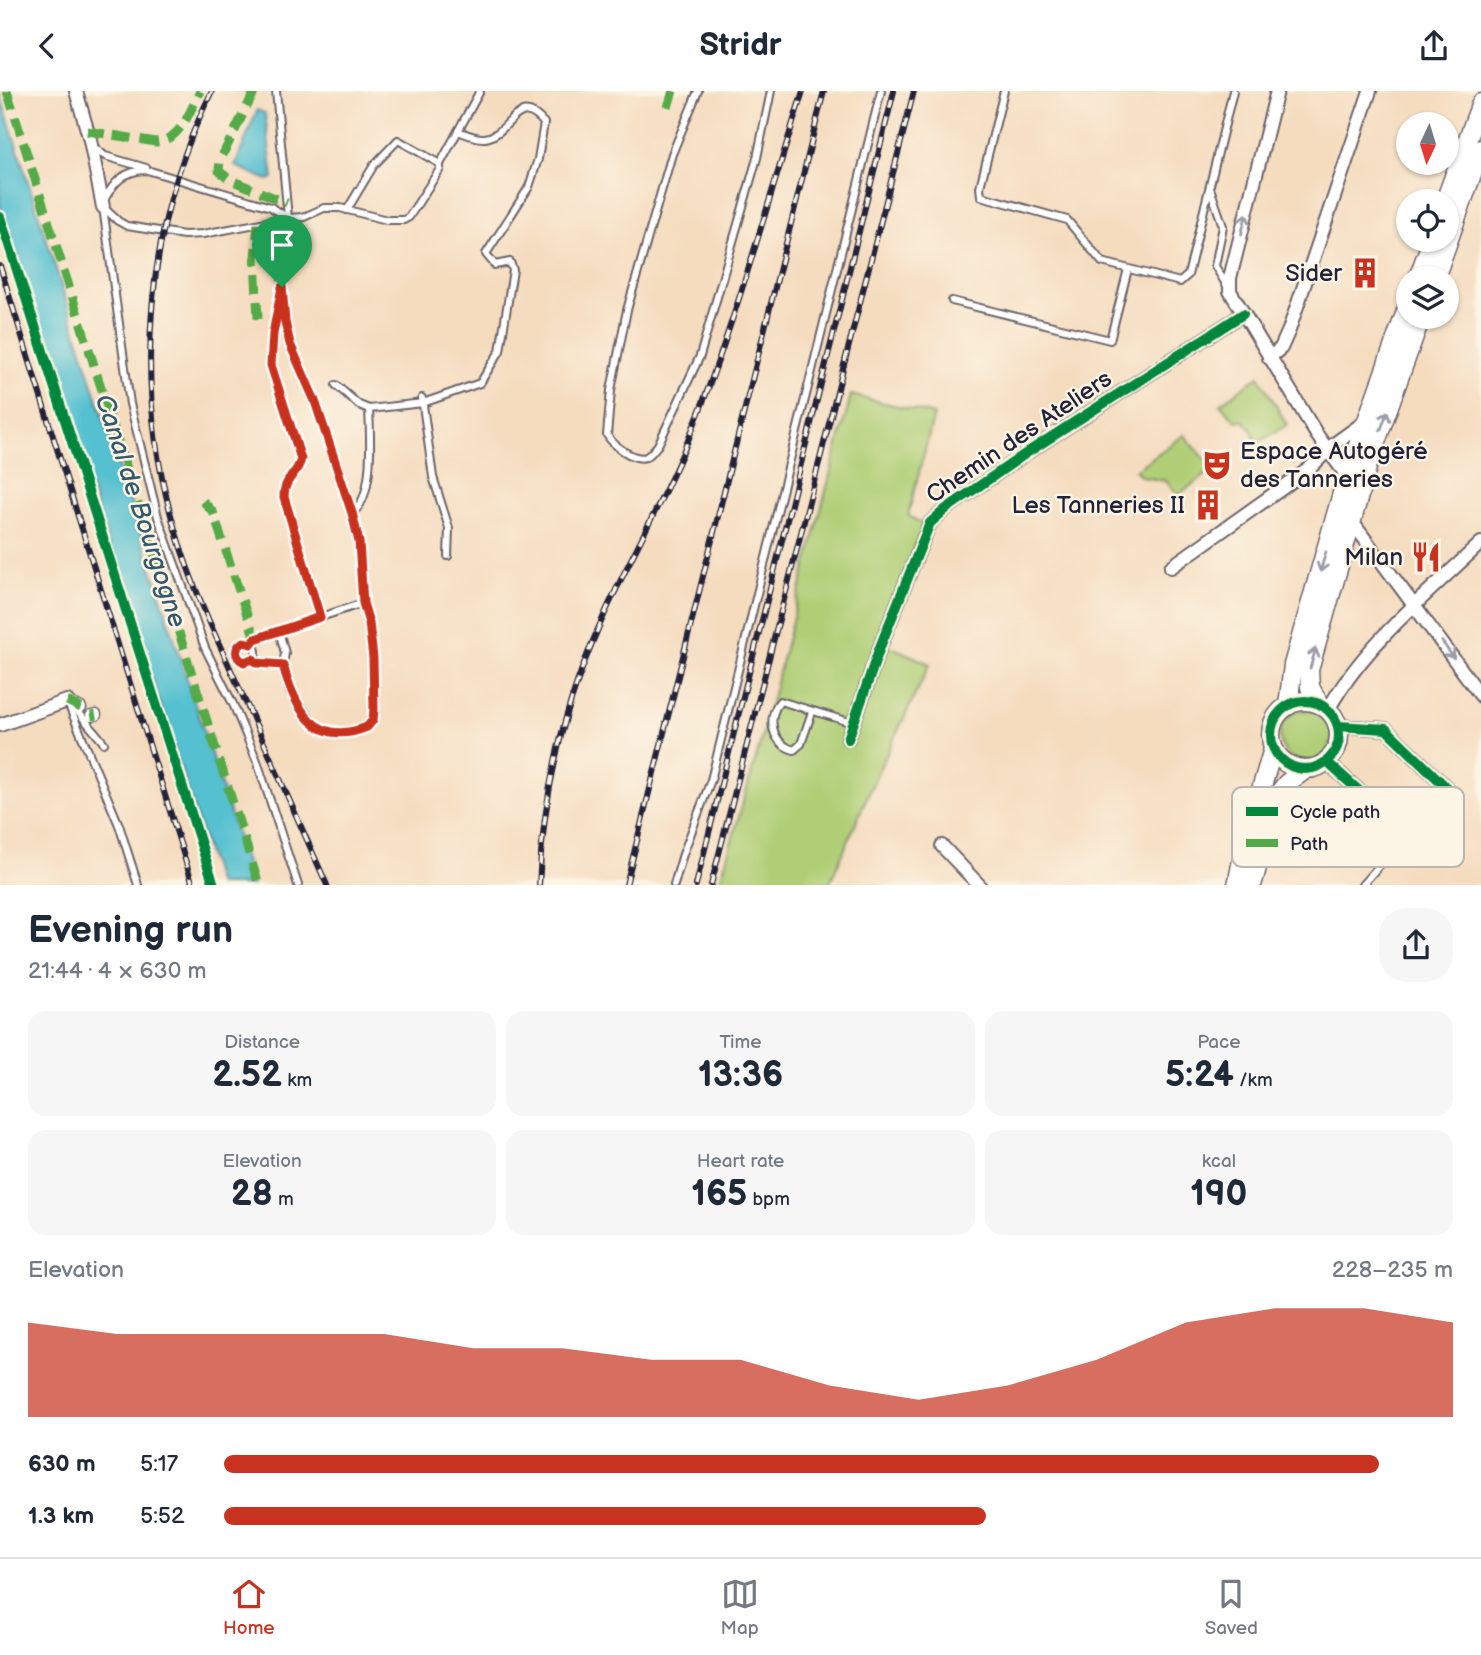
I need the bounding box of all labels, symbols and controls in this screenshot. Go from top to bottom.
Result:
text: Stridr [699,26,782,65]
icon: back [28,27,66,65]
icon: share [1415,27,1453,65]
north arrow [1396,112,1460,175]
map controls [1396,112,1459,329]
button: locate [1396,189,1459,252]
one-way arrow [1238,213,1251,236]
pin [252,215,312,287]
icon: arrive [263,226,301,264]
building icon: Sider [1348,256,1382,290]
place label: Sider [1285,259,1342,288]
button: layers [1396,266,1459,329]
street label: Chemin des Ateliers [921,364,1117,510]
water label: Canal de Bourgogne [88,390,192,632]
one-way arrow [1379,410,1391,432]
place label: Espace Autogéré des Tanneries [1240,437,1428,494]
theatre icon: Espace Autogéré des Tanneries [1200,448,1234,482]
building icon: Les Tanneries II [1191,488,1225,522]
place label: Les Tanneries II [1012,491,1185,520]
restaurant icon: Milan [1409,540,1443,574]
place label: Milan [1344,543,1403,572]
one-way arrow [1315,551,1328,573]
one-way arrow [1441,640,1455,659]
one-way arrow [1307,647,1320,669]
legend [1232,787,1464,867]
text: Cycle path [1290,801,1380,824]
text: Path [1290,833,1328,856]
text: Evening run [28,908,233,953]
button: share [1379,908,1453,982]
text: 21:44 · 4 × 630 m [28,957,207,985]
text: Distance [224,1031,300,1054]
text: Time [719,1031,762,1054]
text: Pace [1197,1031,1240,1054]
text: 2.52 [212,1054,282,1097]
text: 13:36 [698,1054,783,1097]
text: 5:24 [1165,1054,1234,1097]
text: km [282,1069,312,1092]
text: /km [1234,1069,1273,1092]
text: Elevation [223,1150,302,1173]
text: Heart rate [697,1150,784,1173]
text: kcal [1202,1150,1236,1173]
text: 28 [231,1173,273,1216]
text: 165 [691,1173,747,1216]
text: 190 [1190,1173,1247,1216]
text: m [273,1188,294,1211]
text: bpm [747,1188,790,1211]
text: Elevation [28,1256,124,1284]
text: 228–235 m [1332,1256,1453,1284]
text: 630 m [28,1450,96,1478]
text: 5:17 [140,1450,178,1478]
text: 1.3 km [28,1502,94,1530]
text: 5:52 [140,1502,185,1530]
tab: Home [223,1575,275,1640]
tab: Map [721,1575,759,1640]
tab: Saved [1205,1575,1258,1640]

